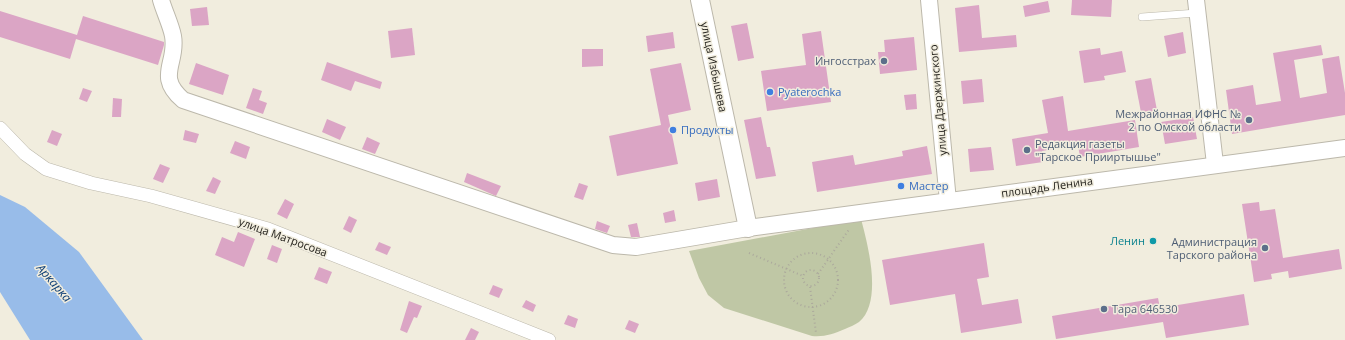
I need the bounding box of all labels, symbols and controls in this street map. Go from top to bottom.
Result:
street label: улица Избышева [698,20,731,113]
street label: улица Дзержинского [925,44,950,156]
place label: Ингосстрах [815,53,876,68]
marker: Ингосстрах [879,56,889,66]
place label: Pyaterochka [778,84,841,99]
marker: Pyaterochka [765,87,775,97]
place label: Межрайонная ИФНС № 2 по Омской области [1115,106,1241,134]
marker: Межрайонная ИФНС № 2 по Омской области [1244,115,1254,125]
place label: Продукты [681,122,734,137]
marker: Продукты [668,125,678,135]
place label: Редакция газеты "Тарское Прииртышье" [1035,136,1161,164]
marker: Редакция газеты "Тарское Прииртышье" [1022,145,1032,155]
street label: площадь Ленина [1000,173,1094,200]
place label: Мастер [909,178,949,193]
marker: Мастер [896,181,906,191]
street label: улица Матросова [237,213,330,260]
place label: Ленин [1110,233,1145,248]
place label: Администрация Тарского района [1167,234,1257,262]
marker: Ленин [1148,236,1158,246]
marker: Администрация Тарского района [1260,243,1270,253]
water label: Аркарка [32,259,76,306]
place label: Тара 646530 [1112,301,1178,316]
marker: Тара 646530 [1099,304,1109,314]

